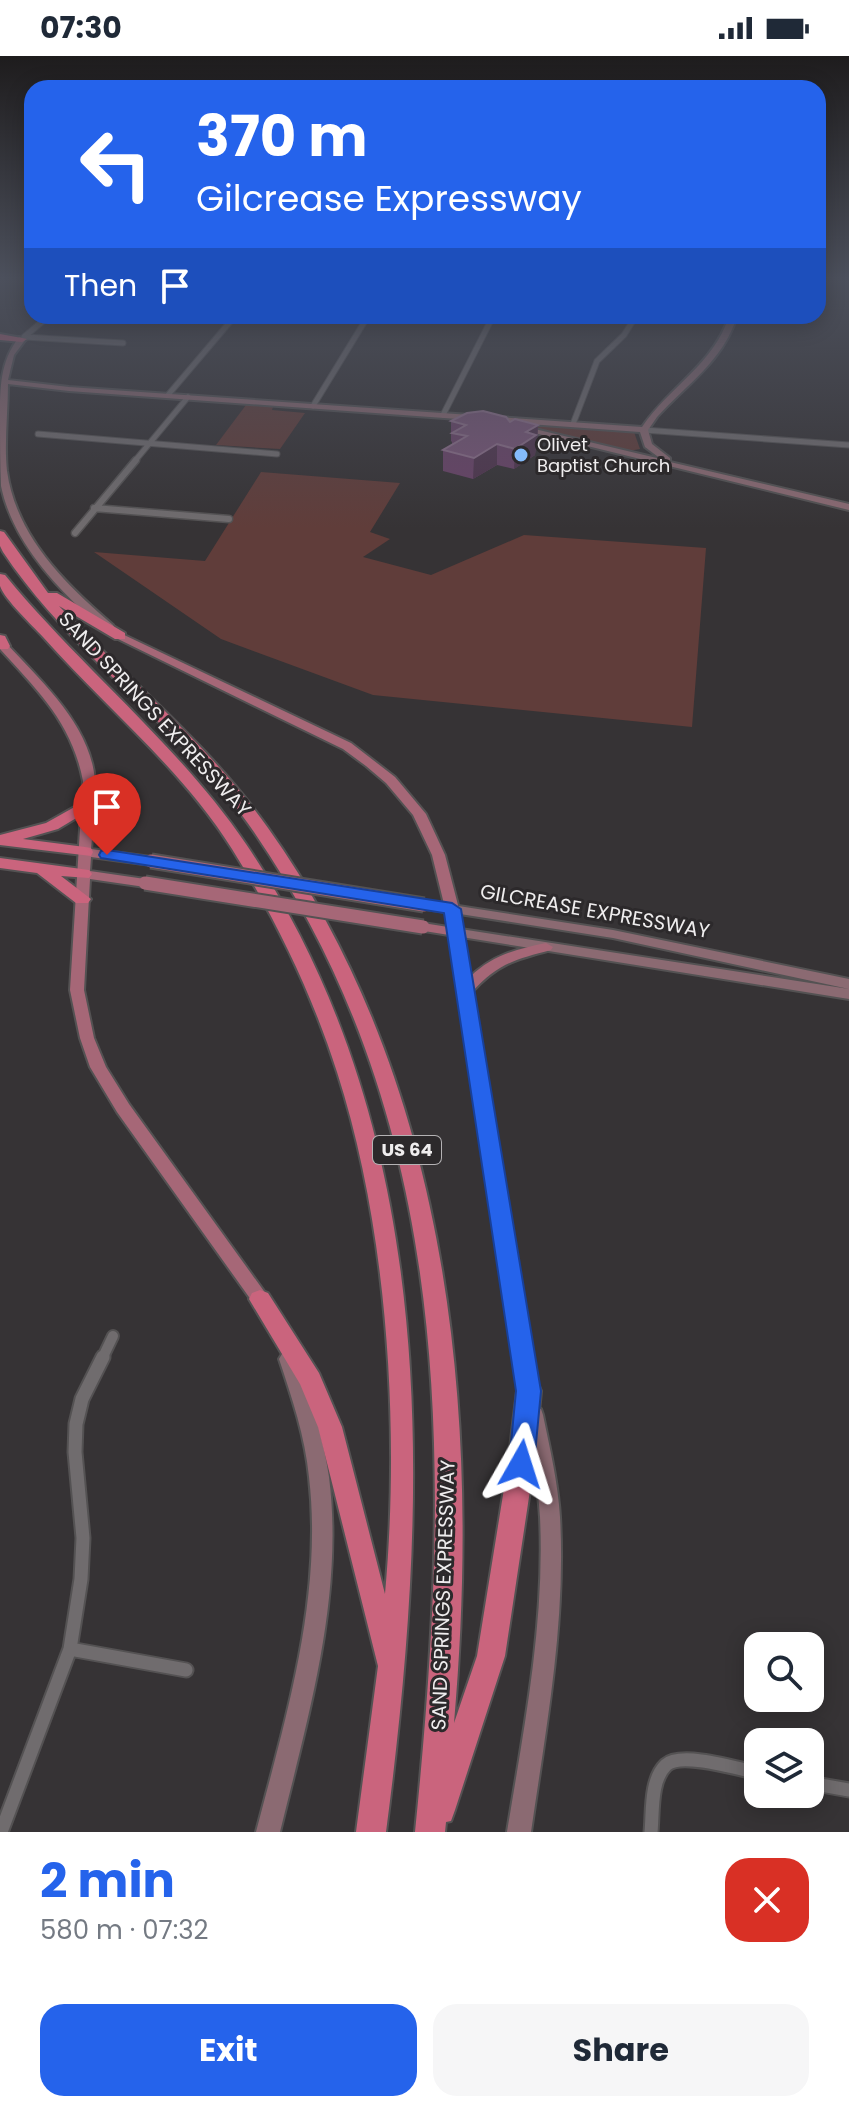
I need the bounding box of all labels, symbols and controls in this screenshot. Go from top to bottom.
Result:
text: 07:30 [40,6,122,49]
text: 370 m [196,97,368,176]
icon: left [64,112,168,216]
text: Gilcrease Expressway [196,173,582,224]
text: Then [64,264,137,307]
icon: arrive [153,264,197,308]
place label: Olivet Baptist Church [537,432,670,478]
marker: Olivet Baptist Church [512,446,530,464]
street label: SAND SPRINGS EXPRESSWAY [52,605,258,823]
pin [73,773,141,855]
icon: arrive [85,785,129,829]
street label: GILCREASE EXPRESSWAY [478,877,712,945]
road number: US 64 [373,1136,441,1164]
position arrow [479,1422,563,1506]
street label: SAND SPRINGS EXPRESSWAY [424,1459,462,1731]
map controls [744,1632,824,1808]
button: search [744,1632,824,1712]
button: layers [744,1728,824,1808]
text: 2 min [40,1847,175,1914]
button: close [725,1858,809,1942]
text: 580 m · 07:32 [40,1912,209,1948]
button: Exit [40,2004,417,2096]
button: Share [433,2004,809,2096]

